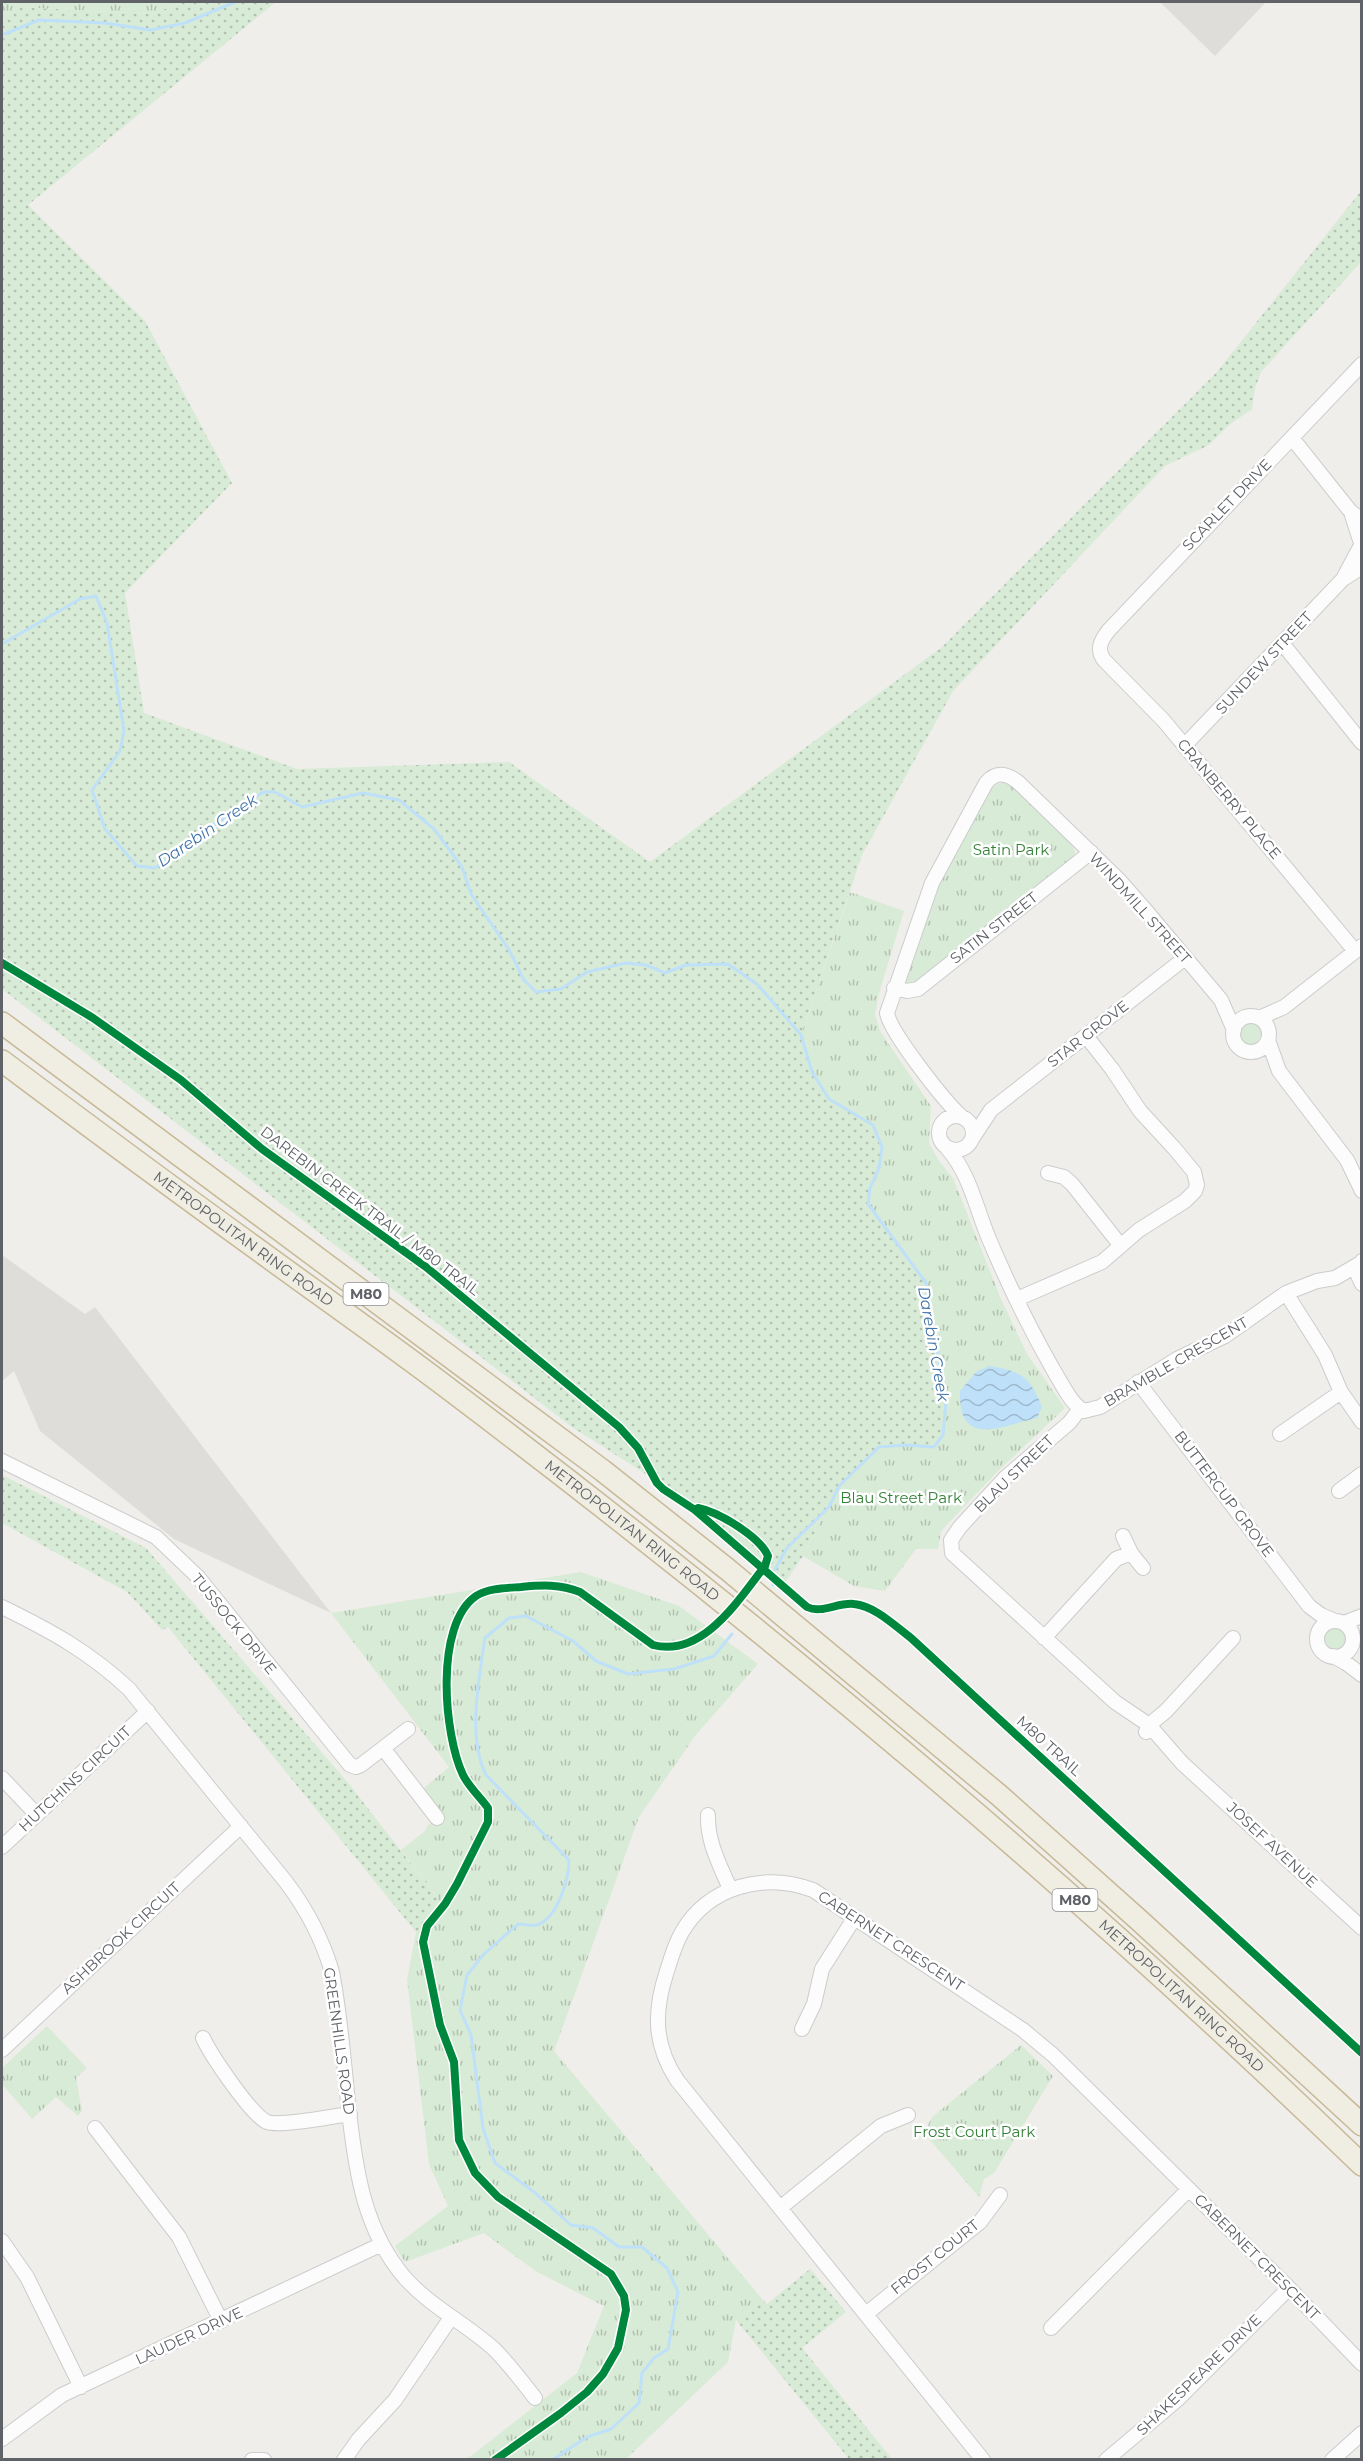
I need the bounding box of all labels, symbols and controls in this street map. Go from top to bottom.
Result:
street label: SCARLET DRIVE [1178,455,1275,555]
street label: SUNDEW STREET [1211,607,1316,718]
street label: CRANBERRY PLACE [1173,735,1285,863]
water label: Darebin Creek [154,789,262,871]
park label: Satin Park [973,840,1049,859]
street label: WINDMILL STREET [1085,848,1196,968]
street label: SATIN STREET [946,887,1042,968]
street label: STAR GROVE [1043,996,1132,1071]
street label: DAREBIN CREEK TRAIL / M80 TRAIL [257,1123,483,1299]
street label: METROPOLITAN RING ROAD [150,1167,337,1310]
road number: M80 [344,1283,388,1305]
water label: Darebin Creek [914,1285,953,1405]
street label: BRAMBLE CRESCENT [1100,1312,1252,1411]
street label: BUTTERCUP GROVE [1171,1427,1278,1561]
street label: BLAU STREET [970,1431,1058,1516]
street label: METROPOLITAN RING ROAD [541,1456,724,1605]
park label: Blau Street Park [840,1488,962,1507]
street label: TUSSOCK DRIVE [188,1569,281,1678]
street label: M80 TRAIL [1013,1711,1086,1780]
street label: HUTCHINS CIRCUIT [15,1721,135,1836]
street label: JOSEF AVENUE [1222,1797,1322,1892]
street label: ASHBROOK CIRCUIT [57,1877,184,1998]
street label: CABERNET CRESCENT [815,1886,968,1995]
road number: M80 [1052,1889,1098,1911]
street label: METROPOLITAN RING ROAD [1095,1915,1269,2076]
street label: GREENHILLS ROAD [320,1966,359,2116]
park label: Frost Court Park [913,2122,1035,2141]
street label: CABERNET CRESCENT [1190,2190,1325,2324]
street label: FROST COURT [887,2215,983,2298]
street label: LAUDER DRIVE [132,2302,245,2369]
street label: SHAKESPEARE DRIVE [1132,2310,1265,2439]

